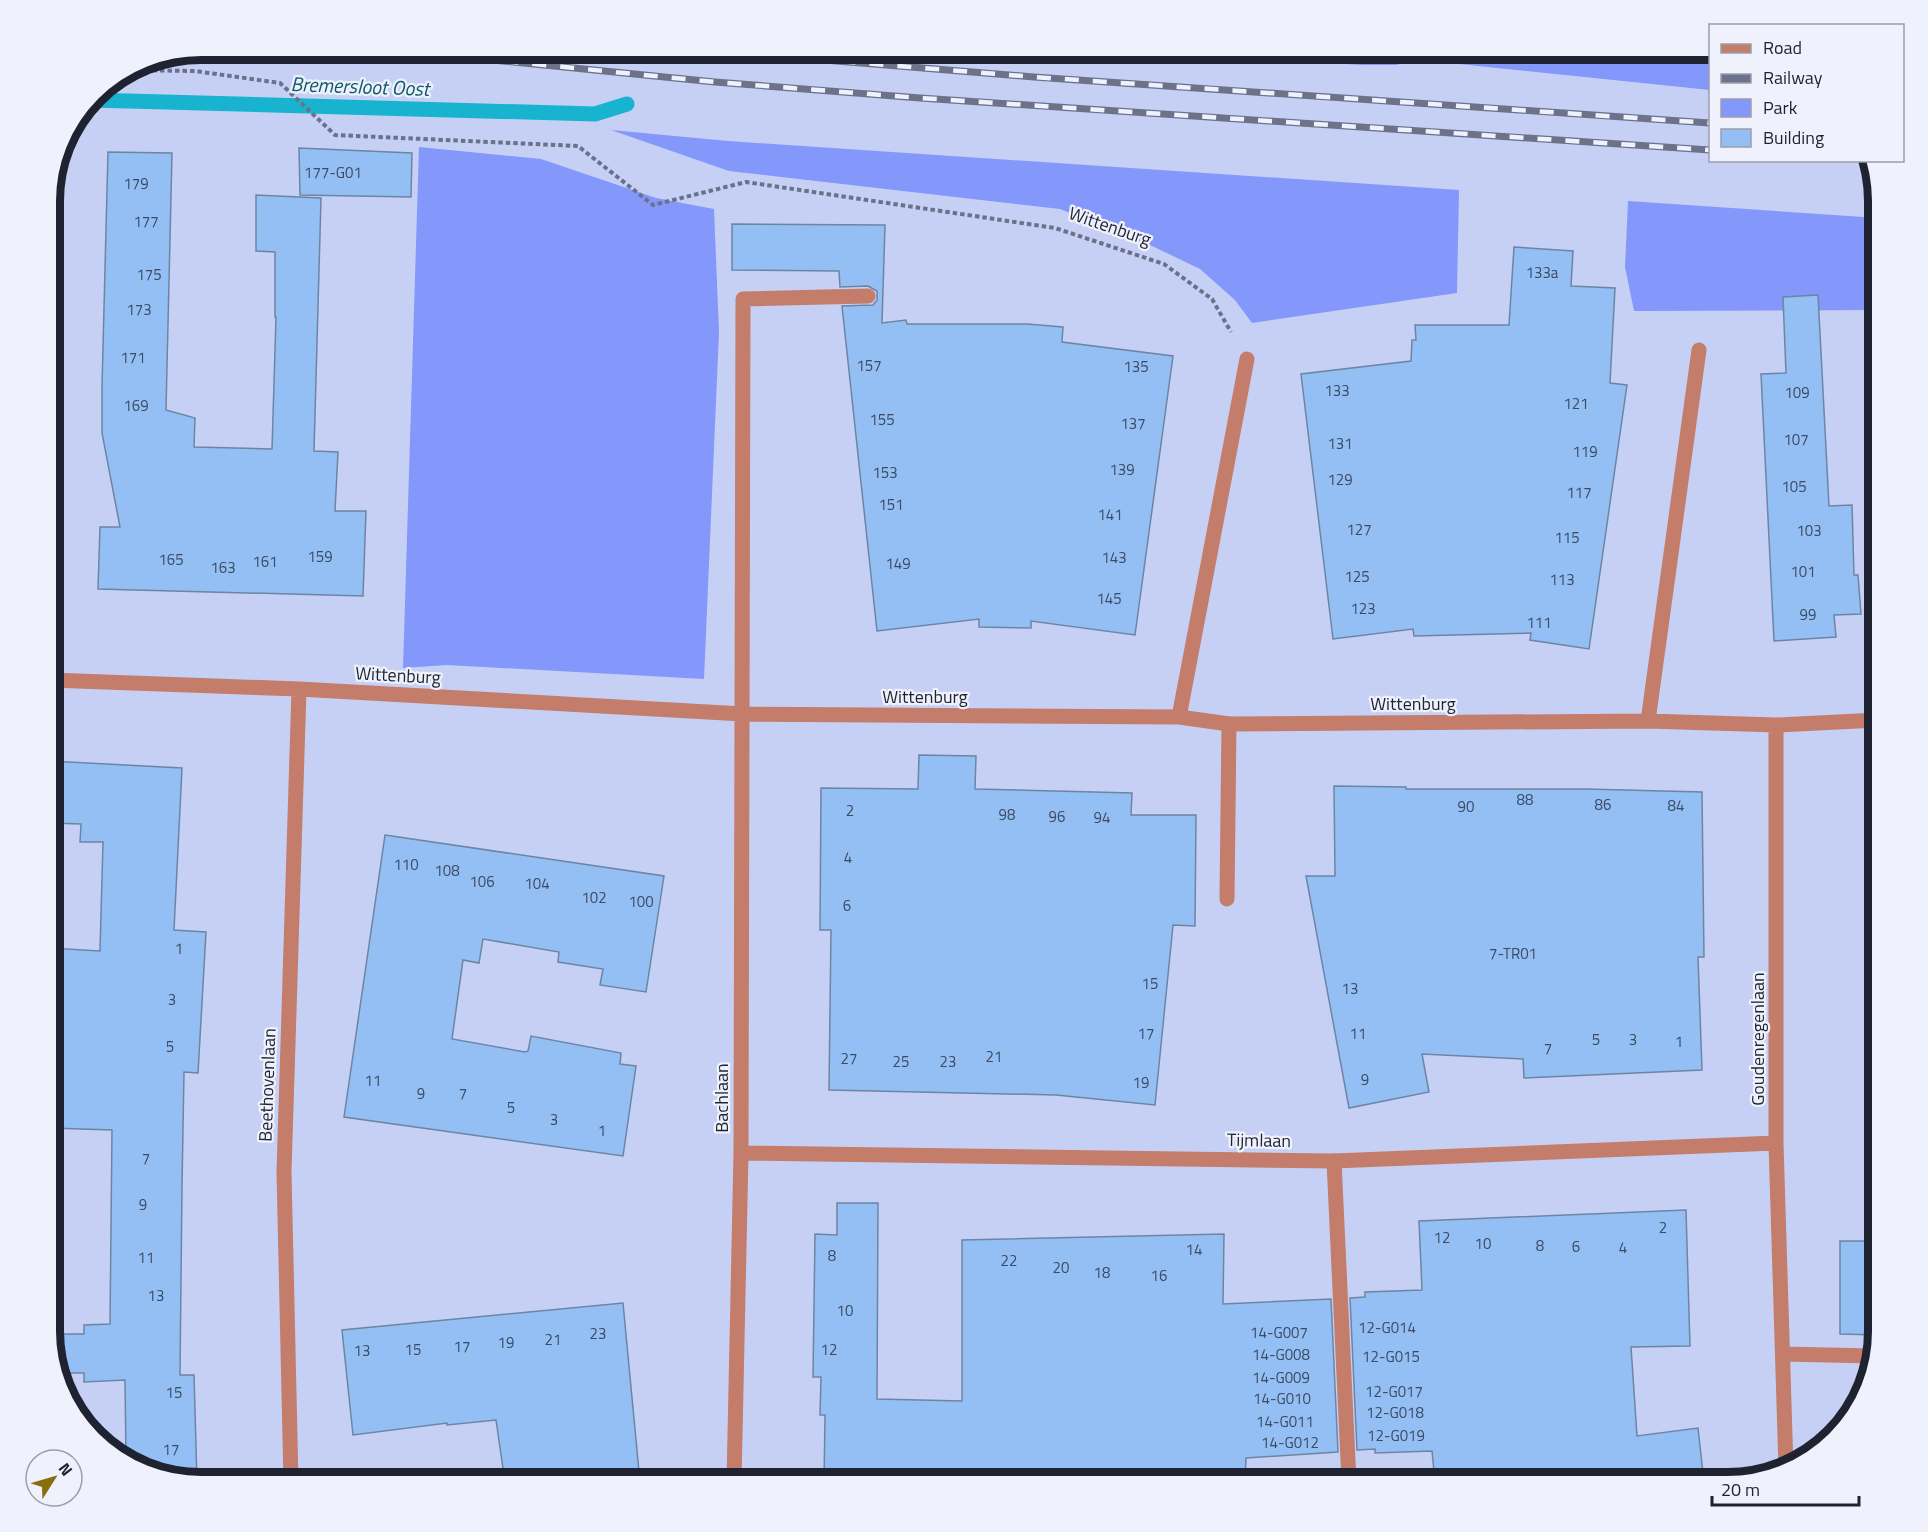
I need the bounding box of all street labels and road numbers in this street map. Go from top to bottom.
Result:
street label: Wittenburg [1065,199,1155,253]
street label: Wittenburg [355,659,441,691]
street label: Wittenburg [882,683,968,710]
street label: Wittenburg [1370,690,1456,717]
street label: Goudenregenlaan [1744,972,1771,1106]
street label: Beethovenlaan [252,1028,282,1142]
street label: Bachlaan [708,1063,735,1133]
street label: Tijmlaan [1227,1126,1291,1154]

